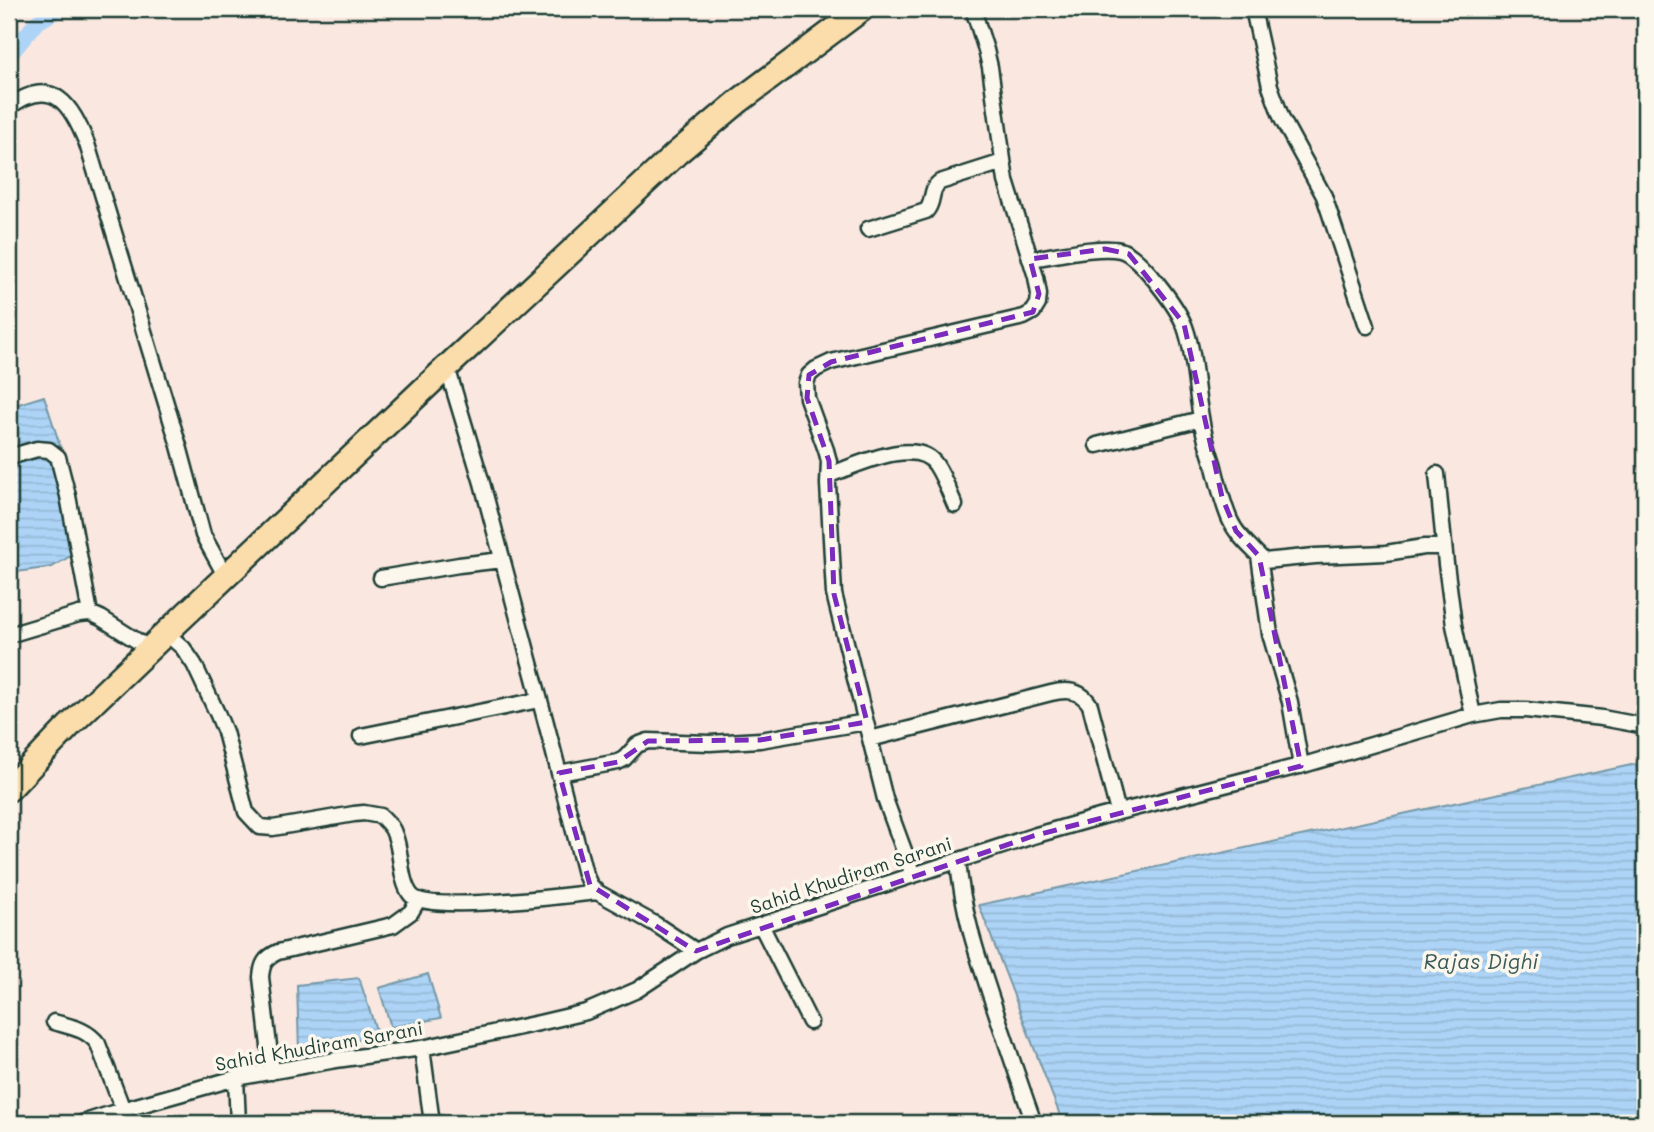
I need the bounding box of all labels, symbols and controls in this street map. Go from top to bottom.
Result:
street label: Sahid Khudiram Sarani [747,830,955,919]
water label: Rajas Dighi [1424,947,1539,974]
street label: Sahid Khudiram Sarani [213,1015,425,1076]

